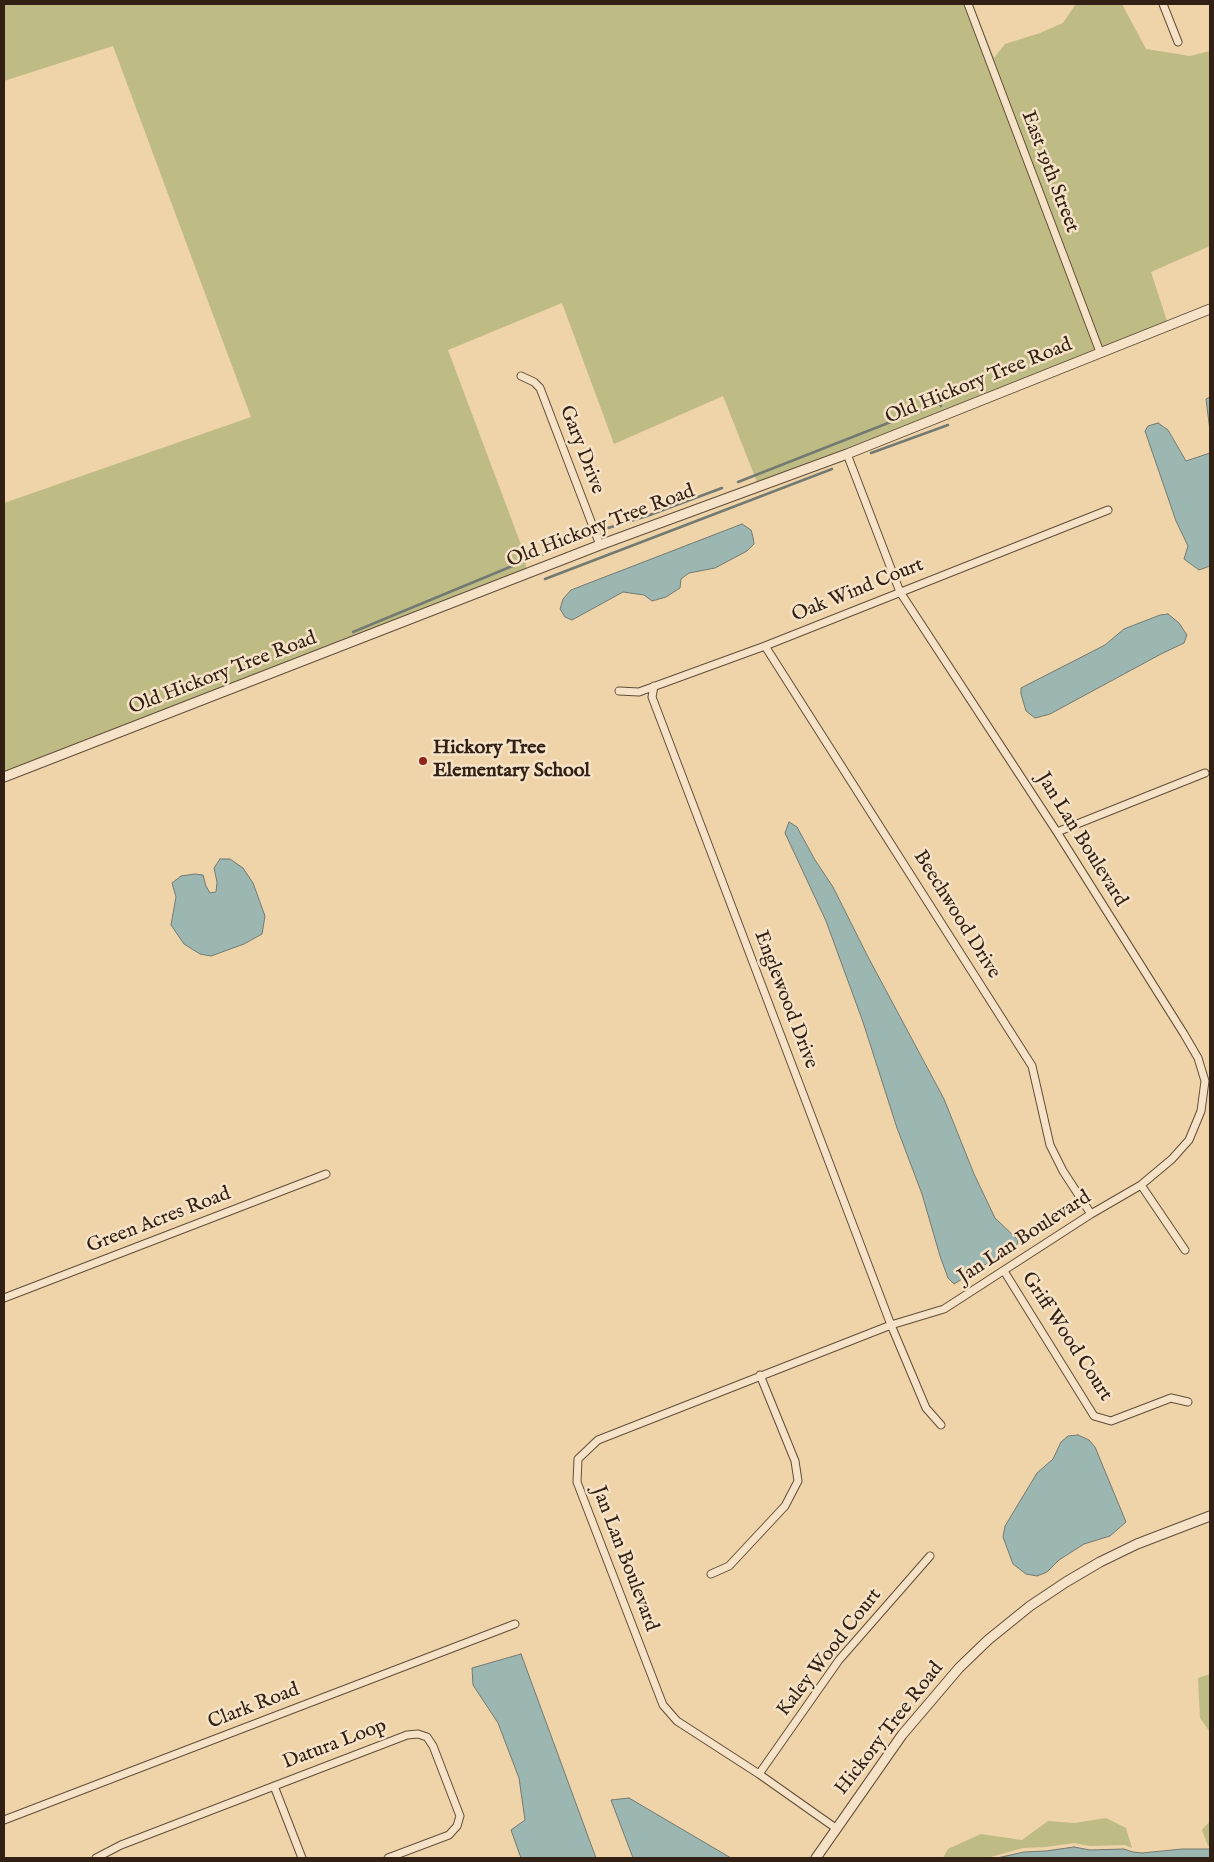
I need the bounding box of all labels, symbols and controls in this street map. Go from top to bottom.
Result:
street label: East 19th Street [1015,108,1083,236]
street label: Old Hickory Tree Road [882,334,1076,430]
street label: Gary Drive [553,402,609,498]
street label: Old Hickory Tree Road [504,480,698,574]
street label: Oak Wind Court [789,554,927,628]
street label: Old Hickory Tree Road [126,627,320,721]
place label: Hickory Tree Elementary School [433,737,590,784]
marker: Hickory Tree Elementary School [417,755,429,767]
street label: Jan Lan Boulevard [1030,769,1132,911]
street label: Beechwood Drive [907,846,1005,984]
street label: Englewood Drive [748,928,822,1072]
street label: Green Acres Road [84,1183,234,1259]
street label: Jan Lan Boulevard [954,1186,1096,1290]
street label: Griff Wood Court [1015,1268,1117,1406]
street label: Jan Lan Boulevard [585,1483,663,1635]
street label: Kaley Wood Court [773,1584,887,1722]
street label: Hickory Tree Road [831,1658,949,1800]
street label: Clark Road [205,1679,303,1735]
street label: Datura Loop [280,1714,390,1776]

